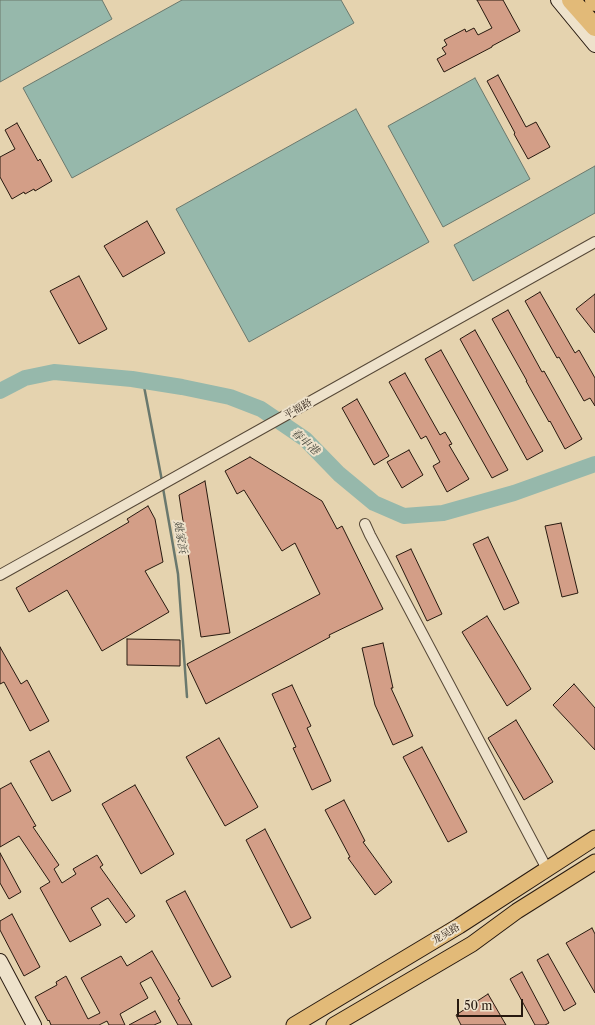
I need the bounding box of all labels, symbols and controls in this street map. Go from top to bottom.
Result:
street label: 平福路 [282,396,314,422]
water label: 春申港 [288,426,322,458]
water label: 姚家浜 [171,520,189,554]
street label: 龙吴路 [430,921,462,947]
scale bar [459,991,525,1017]
text: 50 m [464,998,493,1013]

